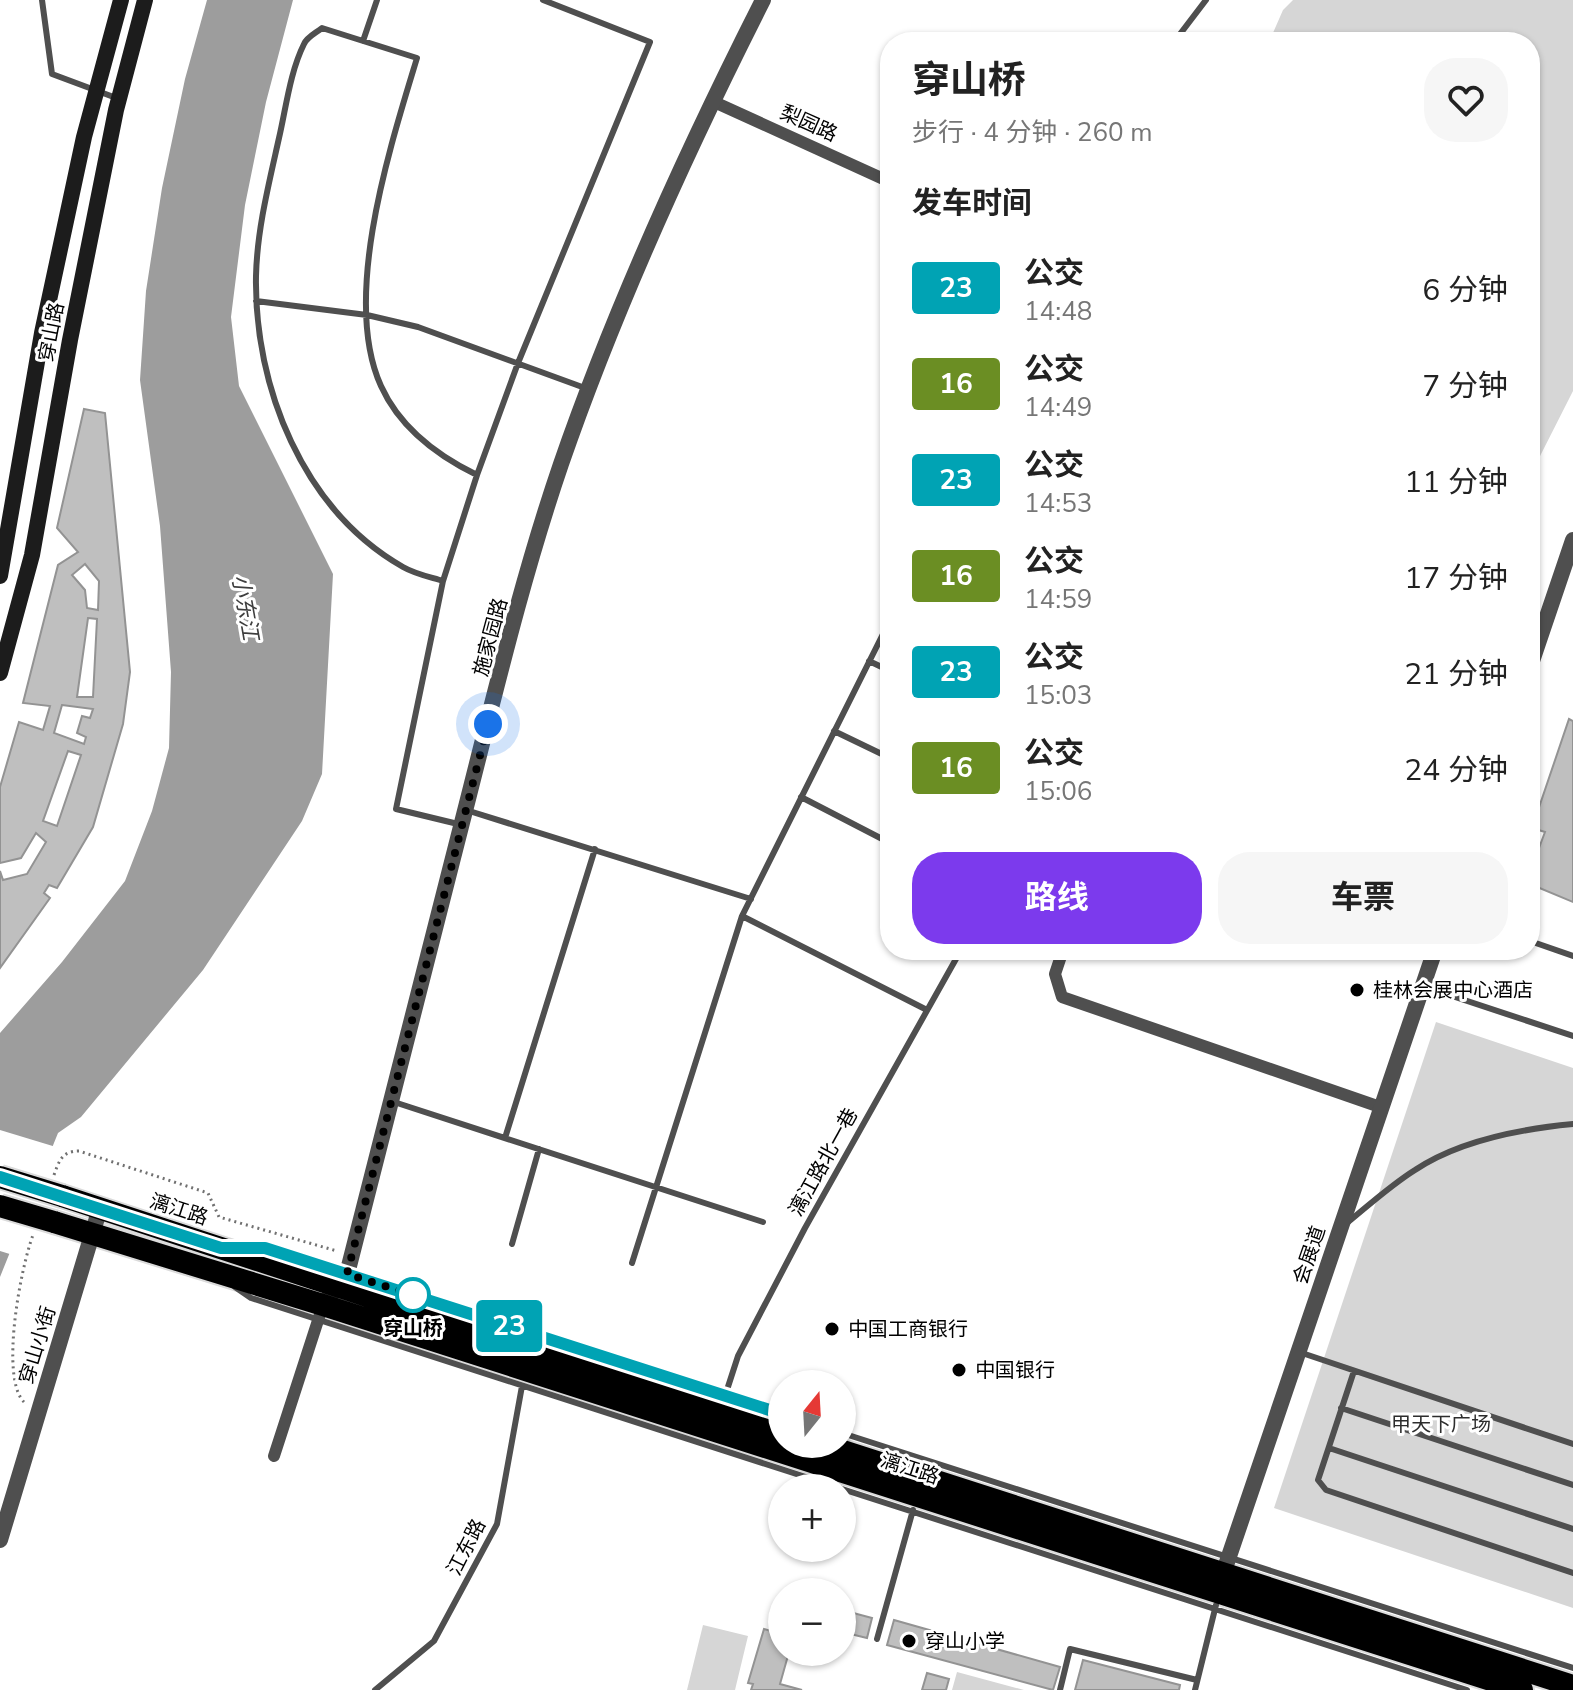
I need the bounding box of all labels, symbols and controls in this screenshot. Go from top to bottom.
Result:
text: 穿山桥 [912,55,1026,106]
button: heart [1424,58,1508,142]
street label: 梨园路 [776,99,842,148]
text: 步行 · 4 分钟 · 260 m [912,115,1153,150]
text: 发车时间 [912,183,1032,224]
text: 公交 [1024,253,1084,294]
text: 23 [939,269,973,307]
text: 6 分钟 [1422,270,1508,311]
text: 14:48 [1024,294,1092,329]
street label: 穿山路 [33,300,70,364]
text: 公交 [1024,349,1084,390]
text: 16 [939,365,973,403]
text: 7 分钟 [1422,366,1508,407]
text: 14:49 [1024,390,1092,425]
text: 公交 [1024,445,1084,486]
text: 23 [939,461,973,499]
text: 11 分钟 [1404,462,1508,503]
text: 14:53 [1024,486,1092,521]
text: 公交 [1024,541,1084,582]
text: 16 [939,557,973,595]
text: 17 分钟 [1404,558,1508,599]
water label: 小东江 [225,572,266,644]
text: 14:59 [1024,582,1092,617]
street label: 施家园路 [467,595,514,679]
text: 公交 [1024,637,1084,678]
text: 23 [939,653,973,691]
text: 21 分钟 [1404,654,1508,695]
text: 15:03 [1024,678,1092,713]
your location [468,704,508,744]
text: 公交 [1024,733,1084,774]
text: 16 [939,749,973,787]
text: 24 分钟 [1404,750,1508,791]
text: 15:06 [1024,774,1092,809]
button: 路线 [912,852,1202,944]
button: 车票 [1218,852,1508,944]
place label: 桂林会展中心酒店 [1373,977,1533,1004]
marker: 桂林会展中心酒店 [1348,981,1366,999]
street label: 漓江路北一巷 [783,1103,864,1221]
street label: 漓江路 [146,1187,212,1232]
street label: 会展道 [1287,1222,1332,1288]
marker: 穿山桥 [396,1278,430,1312]
line badge: 23 [473,1300,545,1352]
street label: 穿山小街 [13,1303,62,1387]
text: 23 [492,1307,526,1345]
place label: 穿山桥 [383,1315,443,1342]
place label: 中国工商银行 [848,1316,968,1343]
marker: 中国工商银行 [823,1320,841,1338]
place label: 中国银行 [975,1357,1055,1384]
marker: 中国银行 [950,1361,968,1379]
north arrow [768,1370,856,1458]
map controls [768,1370,856,1666]
park label: 甲天下广场 [1391,1411,1491,1438]
street label: 漓江路 [877,1446,943,1491]
button: + [768,1474,856,1562]
street label: 江东路 [441,1514,492,1580]
button: − [768,1578,856,1666]
place label: 穿山小学 [925,1628,1005,1655]
marker: 穿山小学 [900,1632,918,1650]

